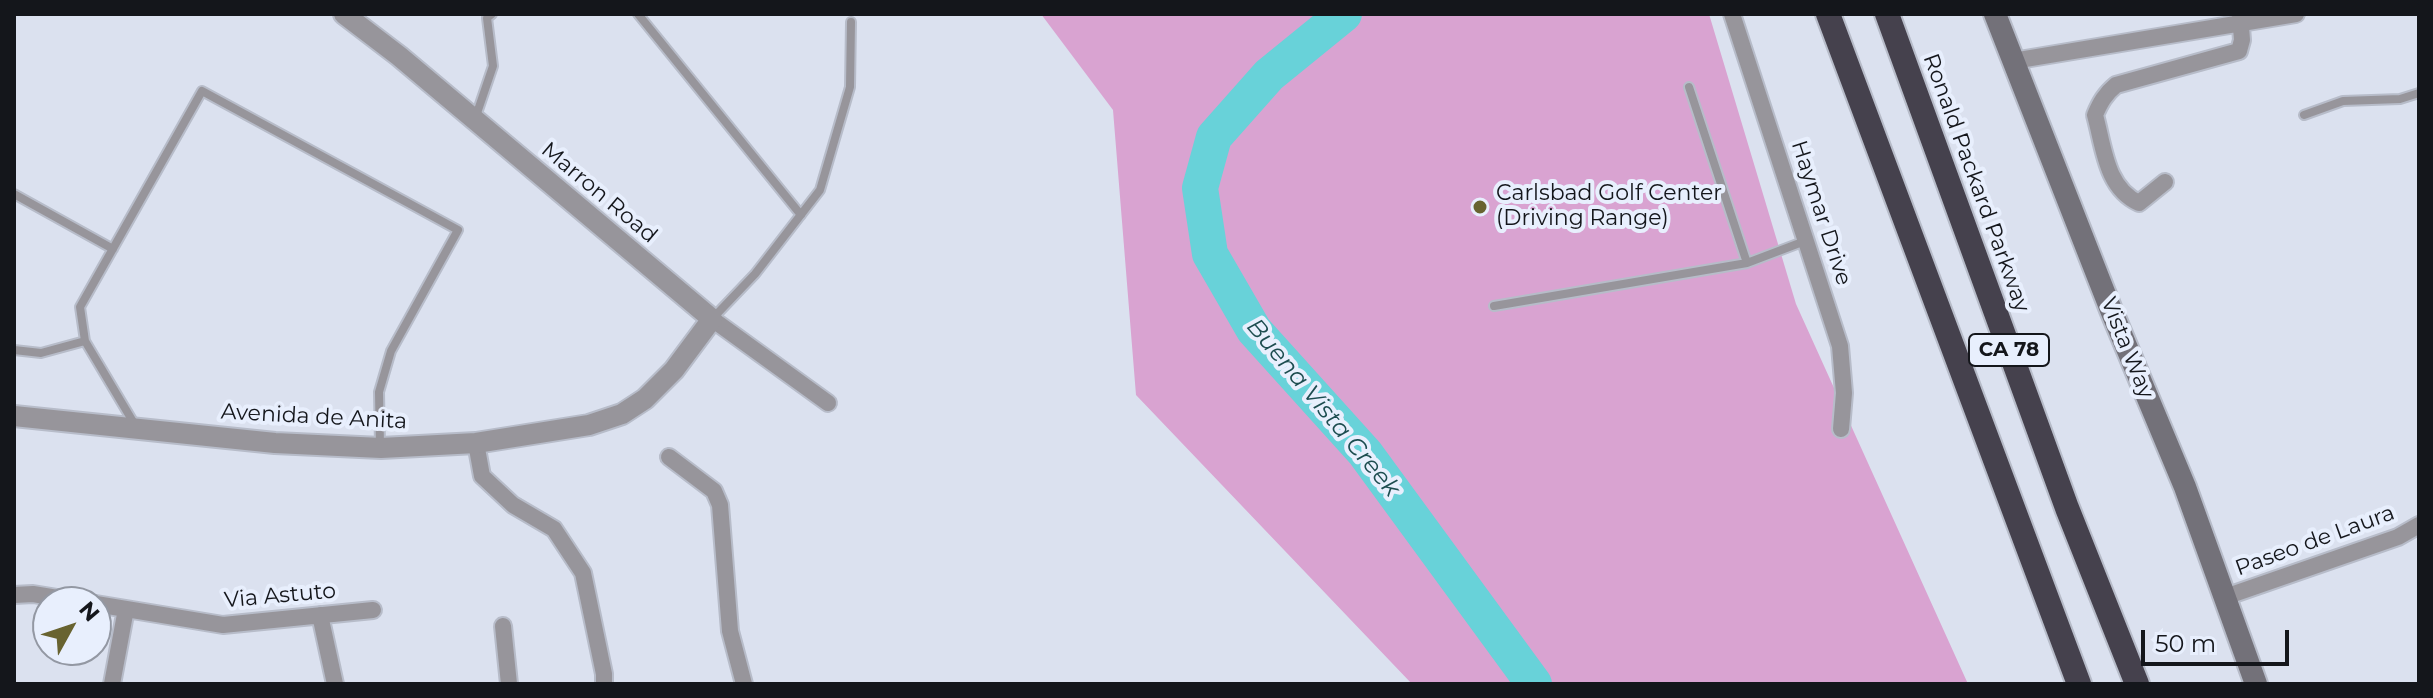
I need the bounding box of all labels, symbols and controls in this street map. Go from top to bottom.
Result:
street label: Ronald Packard Parkway [1917,50,2035,316]
street label: Marron Road [536,137,662,249]
street label: Haymar Drive [1785,137,1857,289]
place label: Carlsbad Golf Center (Driving Range) [1496,181,1722,232]
marker: Carlsbad Golf Center (Driving Range) [1471,198,1489,216]
street label: Vista Way [2095,294,2159,402]
water label: Buena Vista Creek [1240,313,1406,503]
road number: CA 78 [1969,334,2049,366]
street label: Avenida de Anita [220,399,408,435]
street label: Paseo de Laura [2232,500,2398,582]
street label: Via Astuto [223,578,337,614]
north arrow [32,586,112,666]
text: N [73,596,105,627]
scale bar [2145,614,2293,664]
text: 50 m [2155,629,2216,658]

